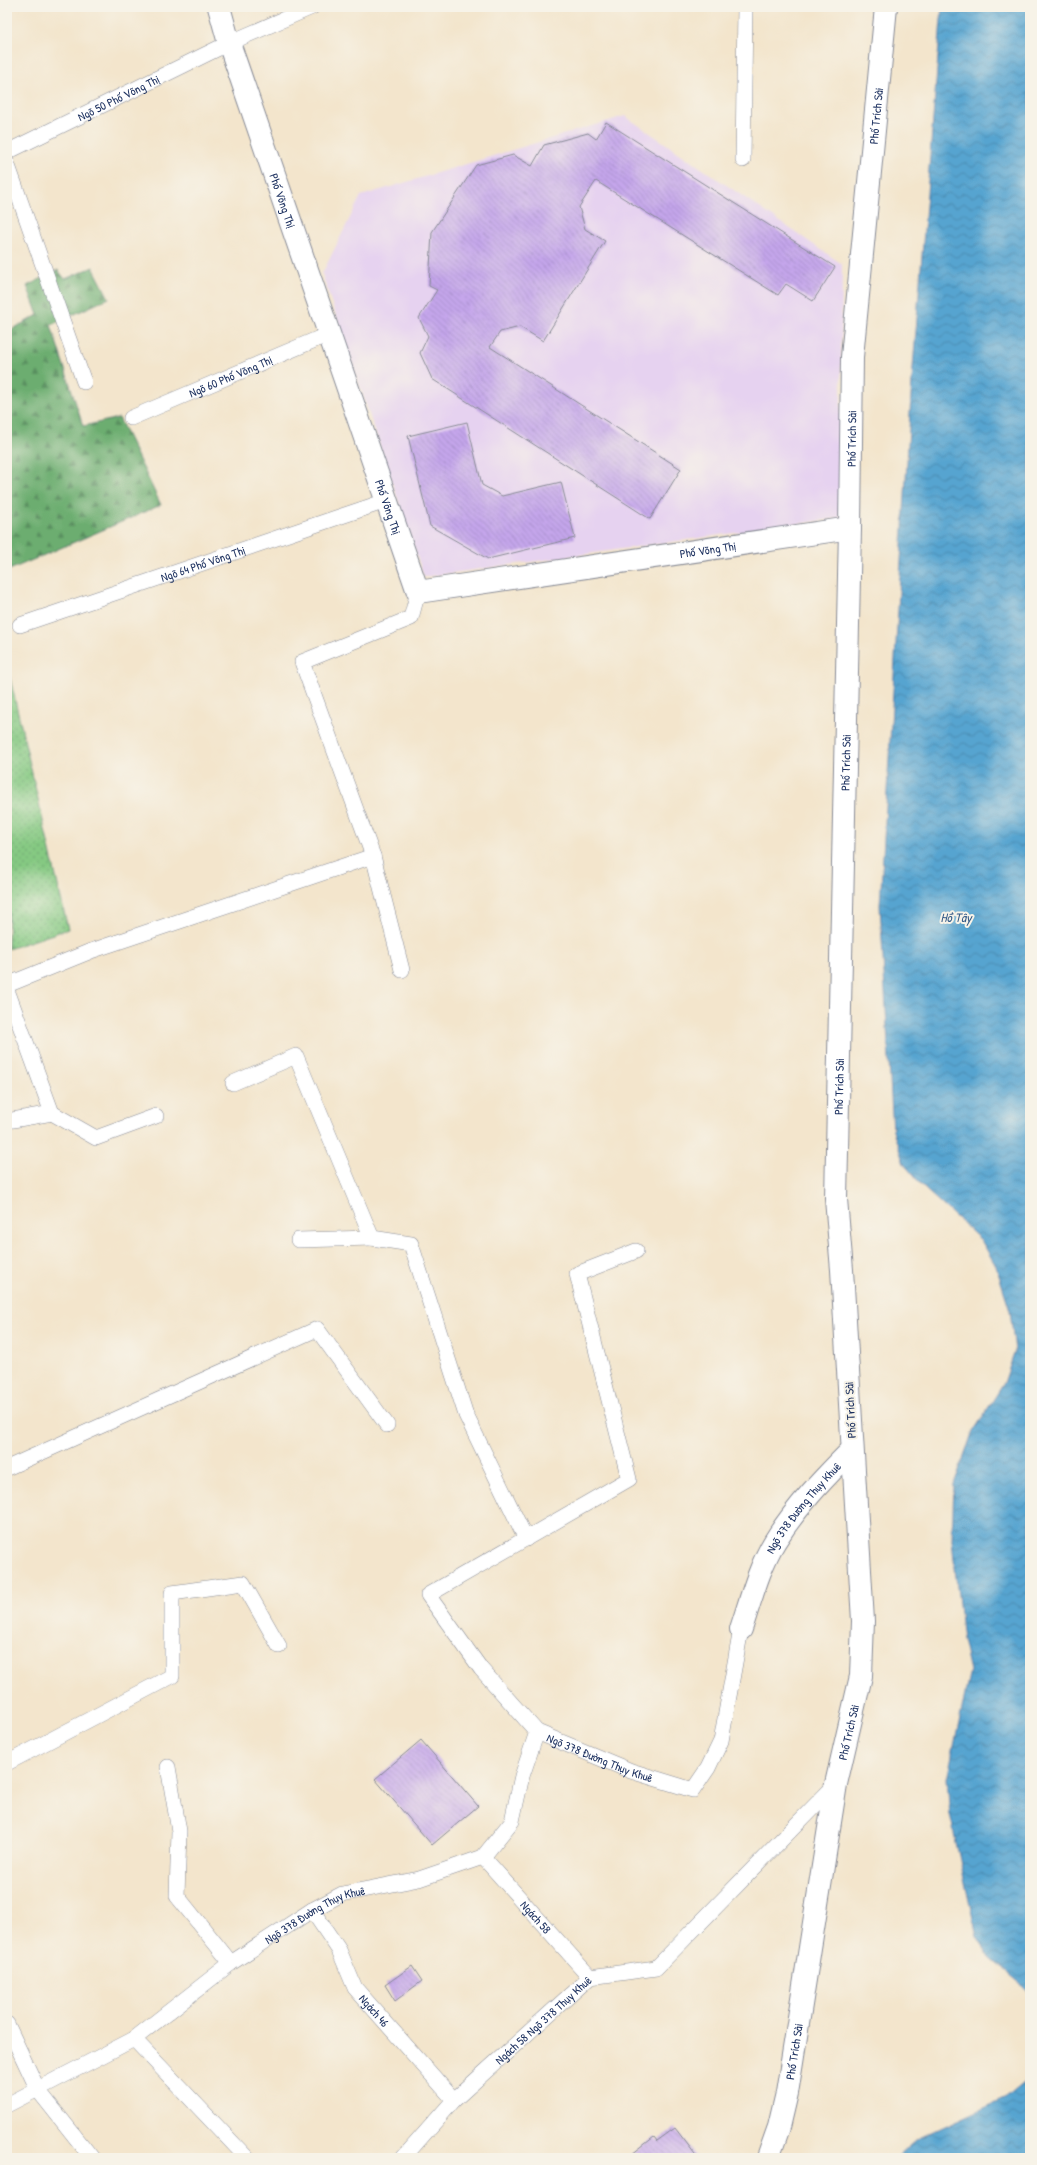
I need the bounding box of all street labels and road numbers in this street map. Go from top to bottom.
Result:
street label: Ngõ 50 Phố Võng Thị [74,70,162,125]
street label: Phố Trích Sài [864,87,887,145]
street label: Phố Võng Thị [266,171,301,230]
street label: Ngõ 60 Phố Võng Thị [186,351,275,401]
street label: Phố Trích Sài [842,410,860,467]
street label: Phố Võng Thị [371,477,406,537]
street label: Phố Võng Thị [678,536,737,562]
street label: Ngõ 64 Phố Võng Thị [158,541,247,585]
street label: Phố Trích Sài [836,734,854,791]
street label: Phố Trích Sài [829,1058,847,1115]
street label: Phố Trích Sài [840,1381,860,1439]
street label: Ngõ 378 Đường Thụy Khuê [761,1458,844,1556]
street label: Phố Trích Sài [833,1702,863,1762]
street label: Ngõ 378 Đường Thụy Khuê [544,1729,655,1786]
street label: Ngõ 378 Đường Thụy Khuê [261,1881,367,1948]
street label: Ngách 58 [517,1896,556,1937]
street label: Ngách 58 Ngõ 378 Thụy Khuê [491,1971,595,2068]
street label: Ngách 46 [356,1990,394,2030]
street label: Phố Trích Sài [781,2022,806,2081]

